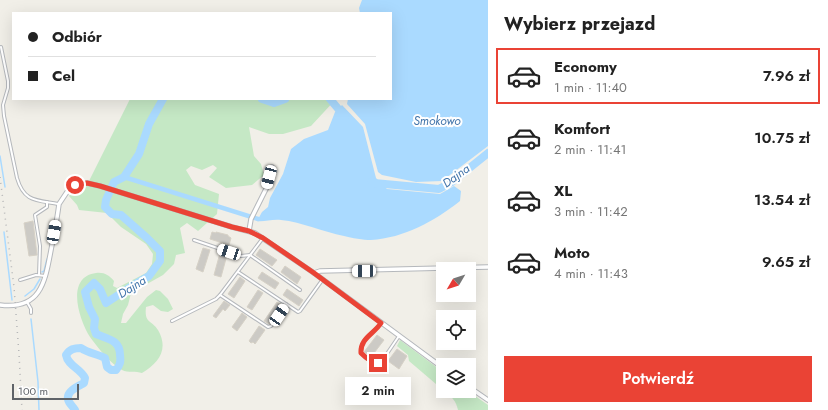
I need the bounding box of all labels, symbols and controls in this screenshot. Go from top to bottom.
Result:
text: Wybierz przejazd [504,11,655,37]
text: Odbiór [52,26,102,48]
text: Economy [554,56,617,78]
icon: car [506,58,542,94]
text: Cel [52,65,75,87]
text: 7.96 zł [763,65,810,87]
text: 1 min · 11:40 [554,78,627,97]
water label: Smokowo [413,112,461,130]
text: Komfort [554,118,610,140]
icon: car [506,120,542,156]
text: 10.75 zł [754,127,810,149]
text: 2 min · 11:41 [554,140,626,159]
water label: Dajna [438,160,474,192]
car [260,164,278,190]
route start [66,176,84,194]
text: XL [554,180,572,202]
icon: car [506,182,542,218]
text: 13.54 zł [754,189,810,211]
text: 3 min · 11:42 [554,202,628,221]
car [46,219,62,245]
text: Moto [554,242,590,264]
car [216,243,242,261]
icon: car [506,244,542,280]
text: 9.65 zł [762,251,810,273]
north arrow [436,262,476,302]
map controls [436,262,476,398]
text: 4 min · 11:43 [554,264,628,283]
car [352,265,376,277]
water label: Dajna [114,271,150,303]
car [267,302,291,328]
button: locate [436,310,476,350]
route end [369,354,387,372]
button: Potwierdź [504,356,812,402]
button: layers [436,358,476,398]
callout: 2 min [345,377,411,405]
text: 2 min [361,381,395,400]
scale bar [12,382,79,401]
text: 100 m [18,383,48,399]

